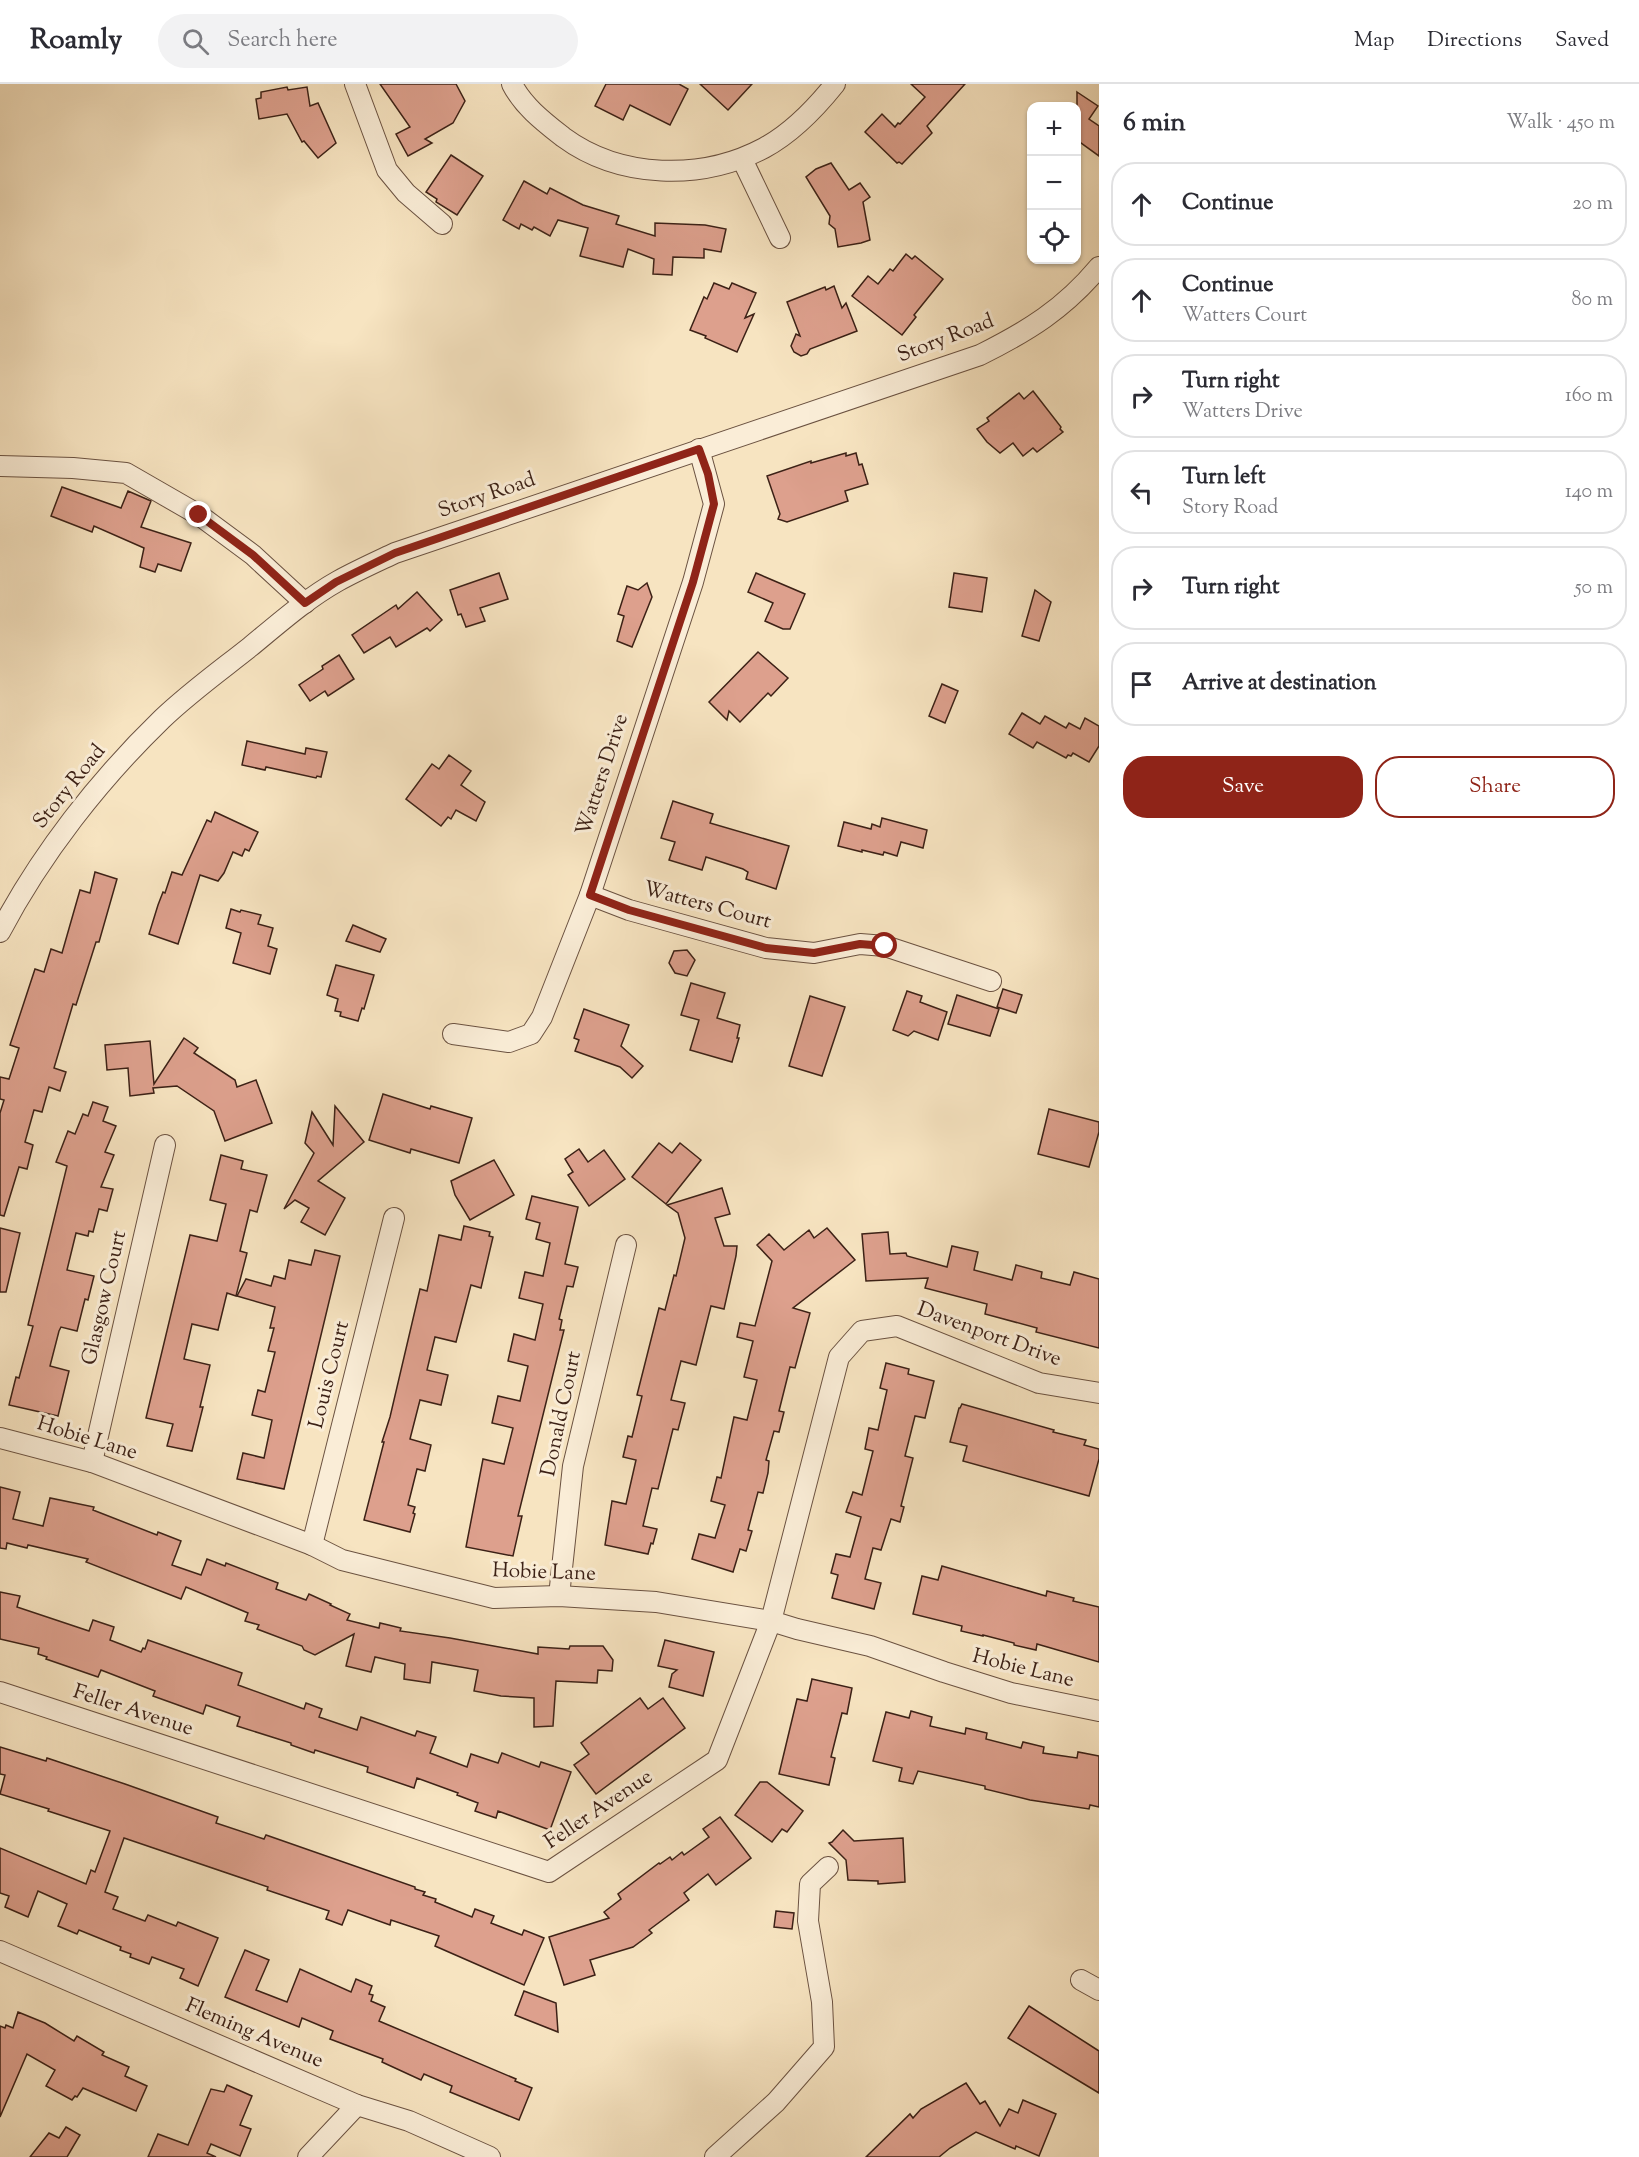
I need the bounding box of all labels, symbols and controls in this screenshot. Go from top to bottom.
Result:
search box [158,14,578,68]
text: Roamly [30,21,122,61]
icon: search [179,25,212,58]
text: Search here [227,25,338,57]
text: Map [1354,26,1394,56]
text: Directions [1427,26,1522,56]
text: Saved [1555,26,1609,56]
map controls [1027,102,1081,264]
button: + [1027,102,1081,156]
text: 6 min [1123,105,1186,142]
text: Walk · 450 m [1506,109,1615,138]
button: − [1027,156,1081,210]
icon: ahead [1125,188,1158,221]
text: Continue [1182,188,1273,220]
text: 20 m [1572,190,1613,219]
button: locate [1027,210,1081,264]
text: Continue [1182,270,1273,302]
icon: ahead [1125,284,1158,317]
text: 80 m [1572,286,1613,315]
text: Watters Court [1182,302,1307,331]
street label: Story Road [893,307,999,371]
text: Turn right [1182,366,1279,398]
icon: right [1125,380,1158,413]
text: 160 m [1565,382,1613,411]
text: Watters Drive [1182,398,1303,427]
text: Turn left [1182,462,1265,494]
street label: Story Road [434,465,540,527]
icon: left [1125,476,1158,509]
text: 140 m [1565,478,1613,507]
text: Story Road [1182,494,1278,523]
route end [185,501,211,527]
icon: right [1125,572,1158,605]
text: Turn right [1182,572,1279,604]
text: 50 m [1575,574,1613,603]
icon: arrive [1125,668,1158,701]
text: Arrive at destination [1182,668,1377,700]
street label: Watters Drive [569,710,637,840]
street label: Story Road [26,738,114,836]
button: Save [1123,756,1363,818]
button: Share [1375,756,1615,818]
street label: Watters Court [640,875,774,937]
route start [871,932,897,958]
street label: Glasgow Court [75,1228,135,1368]
street label: Davenport Drive [913,1295,1065,1375]
street label: Louis Court [302,1318,358,1432]
street label: Donald Court [534,1349,590,1479]
street label: Hobie Lane [33,1409,141,1469]
street label: Hobie Lane [492,1556,596,1590]
street label: Hobie Lane [969,1642,1077,1696]
street label: Feller Avenue [69,1677,197,1745]
street label: Feller Avenue [539,1763,659,1857]
street label: Fleming Avenue [180,1991,328,2077]

